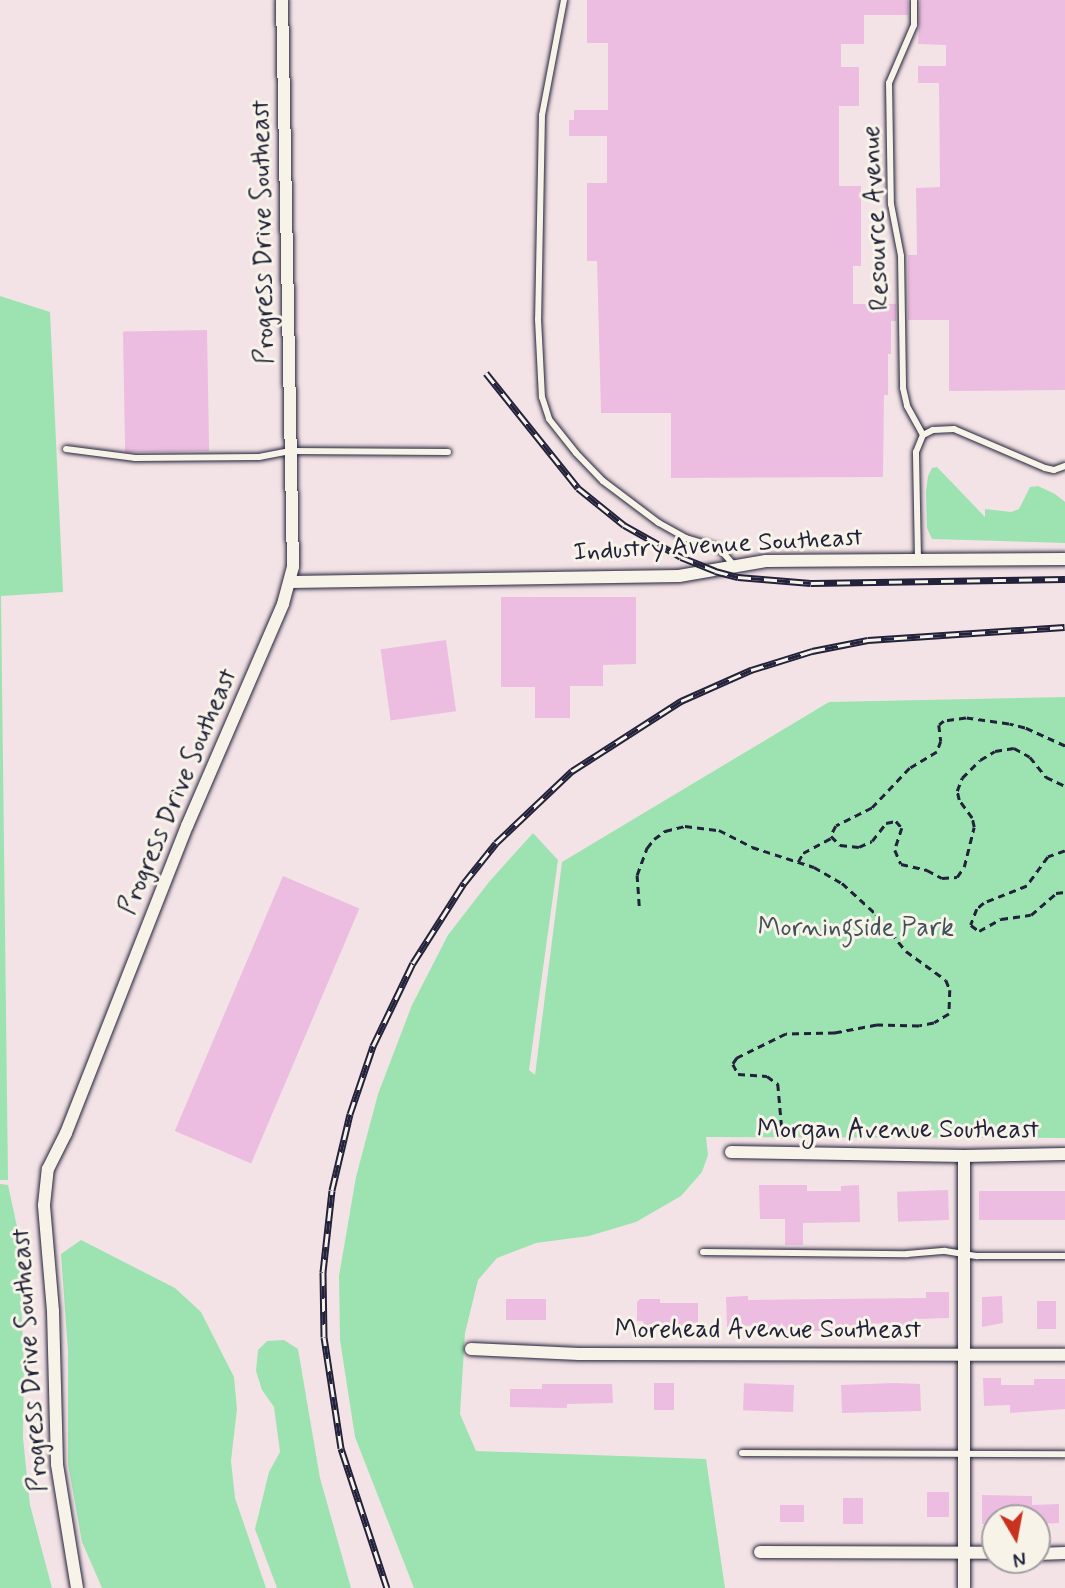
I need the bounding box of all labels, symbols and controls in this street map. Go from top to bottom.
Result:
street label: Progress Drive Southeast [246,101,282,363]
street label: Resource Avenue [856,123,898,313]
street label: Industry Avenue Southeast [574,523,862,569]
street label: Progress Drive Southeast [113,665,245,919]
park label: Morningside Park [758,913,954,945]
street label: Morgan Avenue Southeast [759,1115,1037,1147]
street label: Progress Drive Southeast [6,1228,56,1492]
street label: Morehead Avenue Southeast [617,1315,919,1347]
north arrow [981,1504,1051,1574]
text: N [1011,1545,1028,1572]

